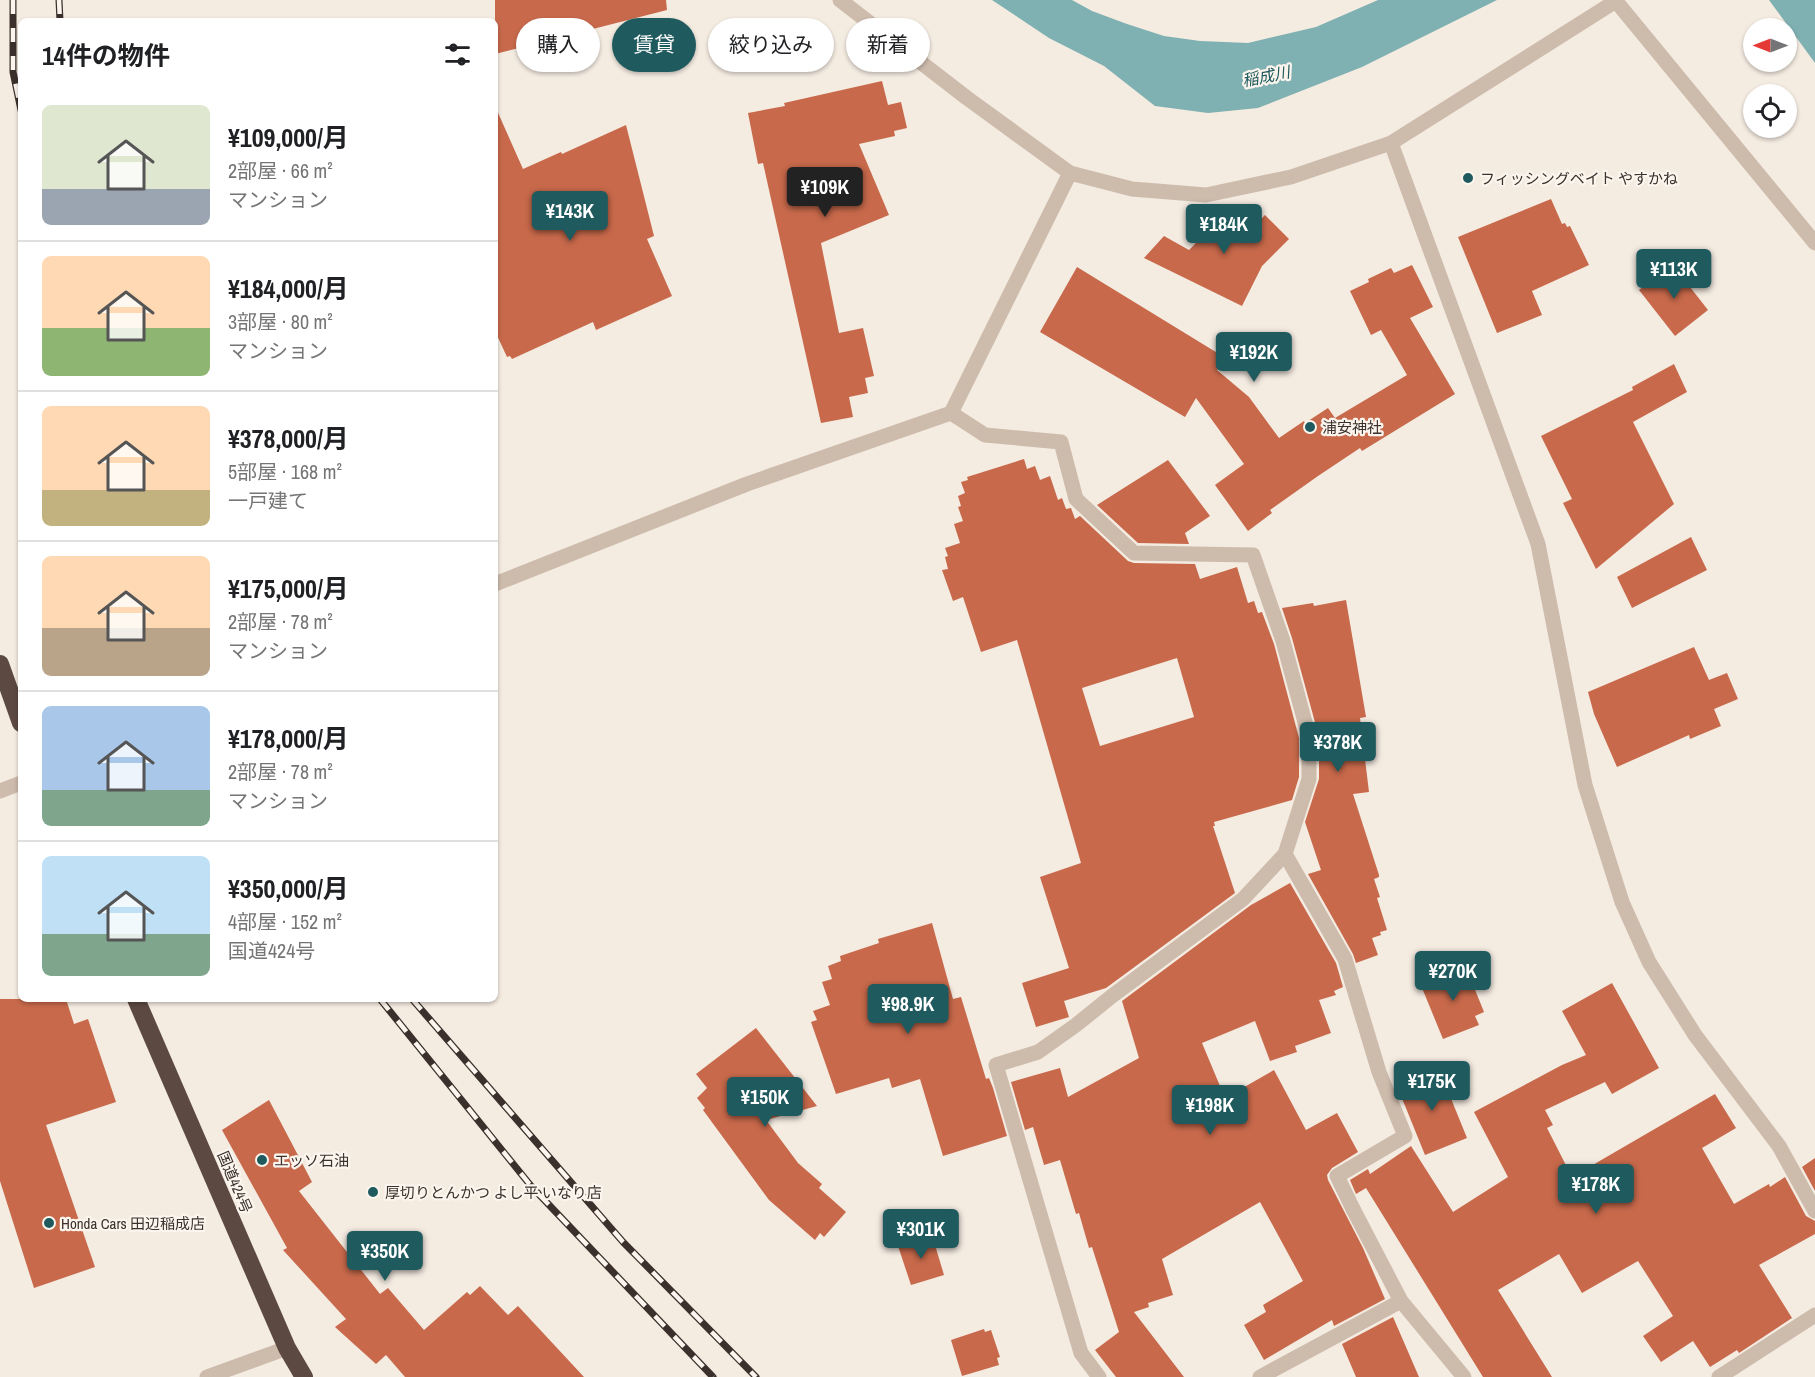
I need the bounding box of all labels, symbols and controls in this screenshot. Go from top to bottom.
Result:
chip: 購入 [516,18,600,72]
chip: 賃貸 [612,18,696,72]
chip: 絞り込み [708,18,834,72]
chip: 新着 [846,18,930,72]
north arrow [1743,18,1797,72]
map controls [1743,18,1797,138]
text: 14件の物件 [42,38,170,73]
icon: filters [441,38,474,71]
water label: 稲成川 [1240,60,1294,91]
button: locate [1743,84,1797,138]
text: ¥109,000/月 [228,120,349,155]
icon: home [90,129,162,201]
text: 2部屋 · 66 m² [228,157,333,184]
pin: ¥109K [783,167,867,218]
place label: フィッシングベイト やすかね [1480,168,1678,189]
marker: フィッシングベイト やすかね [1461,171,1475,185]
text: ¥109K [801,173,849,200]
text: マンション [228,186,328,213]
pin: ¥143K [528,191,612,242]
text: ¥143K [546,197,594,224]
pin: ¥184K [1182,204,1266,255]
text: ¥184K [1200,210,1248,237]
pin: ¥113K [1632,249,1716,300]
text: ¥113K [1650,255,1698,282]
text: ¥184,000/月 [228,271,349,306]
icon: home [90,280,162,352]
text: 3部屋 · 80 m² [228,308,333,335]
pin: ¥192K [1212,332,1296,383]
text: マンション [228,337,328,364]
text: ¥192K [1230,338,1278,365]
place label: 浦安神社 [1322,417,1382,438]
marker: 浦安神社 [1303,420,1317,434]
text: ¥378,000/月 [228,421,349,456]
icon: home [90,430,162,502]
text: 5部屋 · 168 m² [228,458,342,485]
text: 一戸建て [228,487,308,514]
text: ¥175,000/月 [228,571,349,606]
icon: home [90,580,162,652]
text: 2部屋 · 78 m² [228,608,333,635]
text: マンション [228,637,328,664]
text: ¥178,000/月 [228,721,349,756]
pin: ¥378K [1296,722,1380,773]
text: ¥378K [1314,728,1362,755]
icon: home [90,730,162,802]
text: 2部屋 · 78 m² [228,758,333,785]
text: マンション [228,787,328,814]
text: ¥350,000/月 [228,871,349,906]
icon: home [90,880,162,952]
text: 4部屋 · 152 m² [228,908,342,935]
text: 国道424号 [228,937,315,964]
pin: ¥270K [1411,951,1495,1002]
text: ¥270K [1429,957,1477,984]
pin: ¥98.9K [859,984,957,1035]
text: ¥98.9K [882,990,934,1017]
pin: ¥175K [1390,1061,1474,1112]
text: ¥175K [1408,1067,1456,1094]
pin: ¥150K [723,1077,807,1128]
text: ¥150K [741,1083,789,1110]
pin: ¥198K [1168,1085,1252,1136]
text: ¥198K [1186,1091,1234,1118]
street label: 国道424号 [213,1148,257,1216]
place label: エッソ石油 [274,1150,349,1171]
marker: エッソ石油 [255,1153,269,1167]
pin: ¥178K [1554,1164,1638,1215]
text: ¥178K [1572,1170,1620,1197]
place label: 厚切りとんかつ よし平 いなり店 [385,1182,602,1203]
marker: 厚切りとんかつ よし平 いなり店 [366,1185,380,1199]
pin: ¥301K [879,1209,963,1260]
place label: Honda Cars 田辺稲成店 [61,1213,205,1234]
text: ¥301K [897,1215,945,1242]
marker: Honda Cars 田辺稲成店 [42,1216,56,1230]
pin: ¥350K [343,1231,427,1282]
text: ¥350K [361,1237,409,1264]

